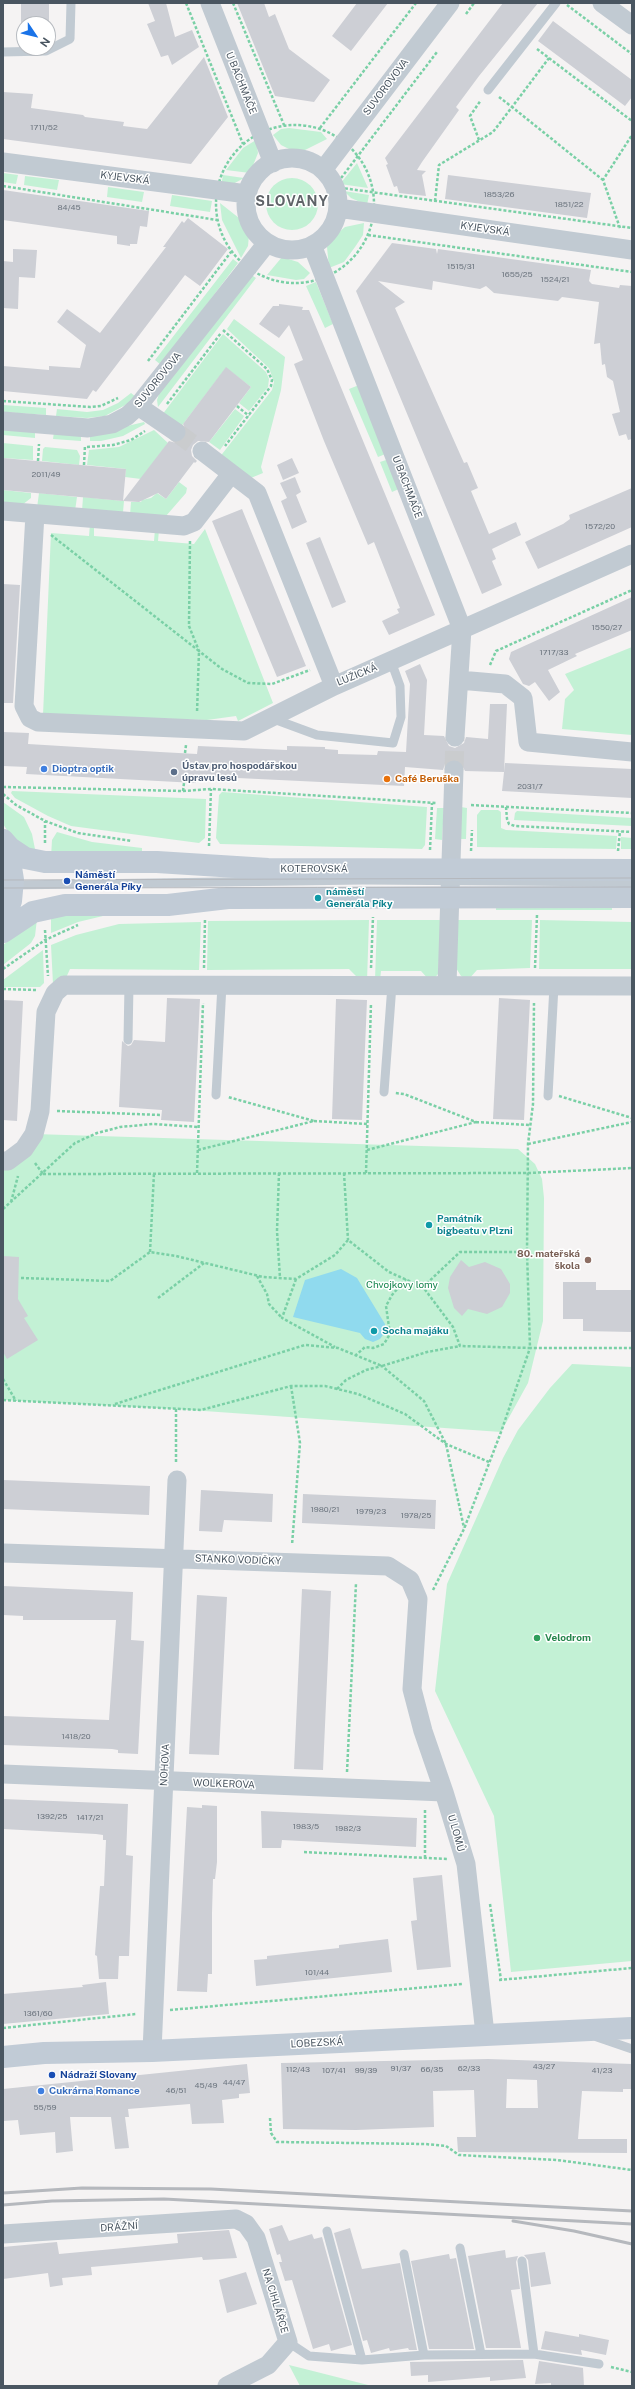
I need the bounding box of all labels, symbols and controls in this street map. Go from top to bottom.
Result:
north arrow [16,16,56,56]
text: N [38,35,52,49]
street label: U BACHMAČE [223,50,259,116]
street label: SUVOROVOVA [361,56,411,118]
house number: 1711/52 [30,123,58,133]
street label: KYJEVSKÁ [100,169,150,187]
house number: 1853/26 [483,190,515,200]
district label: SLOVANY [255,194,329,210]
house number: 1851/22 [554,200,584,210]
house number: 84/45 [57,203,81,213]
street label: KYJEVSKÁ [460,220,510,238]
house number: 1515/31 [447,262,475,272]
house number: 1655/25 [501,270,533,280]
house number: 1524/21 [540,275,570,285]
street label: SUVOROVOVA [132,350,184,410]
street label: U BACHMAČE [390,454,424,520]
house number: 2011/49 [31,470,61,480]
house number: 1572/20 [585,522,615,532]
house number: 1550/27 [592,623,622,633]
house number: 1717/33 [539,648,569,658]
street label: LUŽICKÁ [335,661,379,689]
place label: Ústav pro hospodářskou úpravu lesů [182,760,297,784]
place label: Dioptra optik [52,763,114,775]
marker: Dioptra optik [39,764,49,774]
marker: Ústav pro hospodářskou úpravu lesů [169,767,179,777]
place label: Café Beruška [395,773,459,785]
marker: Café Beruška [382,774,392,784]
house number: 2031/7 [517,782,543,792]
street label: KOTEROVSKÁ [280,863,348,875]
place label: Náměstí Generála Píky [75,869,142,892]
marker: Náměstí Generála Píky [62,876,72,886]
place label: náměstí Generála Píky [326,886,393,910]
marker: náměstí Generála Píky [313,893,323,903]
place label: Památník bigbeatu v Plzni [437,1213,513,1236]
marker: Památník bigbeatu v Plzni [424,1220,434,1230]
place label: 80. mateřská škola [517,1248,580,1272]
marker: 80. mateřská škola [583,1255,593,1265]
park label: Chvojkovy lomy [366,1279,438,1291]
place label: Socha majáku [382,1325,449,1337]
marker: Socha majáku [369,1326,379,1336]
house number: 1980/21 [310,1505,340,1515]
house number: 1979/23 [356,1507,386,1517]
house number: 1978/25 [401,1511,431,1521]
street label: STANKO VODIČKY [195,1552,281,1568]
place label: Velodrom [545,1632,591,1644]
marker: Velodrom [532,1633,542,1643]
house number: 1418/20 [61,1732,91,1742]
street label: NOHOVA [158,1744,172,1786]
street label: WOLKEROVA [193,1777,255,1791]
house number: 1392/25 [37,1812,67,1822]
house number: 1417/21 [76,1813,104,1823]
street label: U LOMŮ [445,1813,467,1853]
house number: 1983/5 [293,1822,319,1832]
house number: 1982/3 [335,1824,361,1834]
house number: 101/44 [305,1968,329,1978]
house number: 1361/60 [23,2009,53,2019]
street label: LOBEZSKÁ [290,2036,344,2050]
house number: 43/27 [533,2062,555,2072]
house number: 91/37 [391,2064,411,2074]
house number: 62/33 [458,2064,480,2074]
house number: 112/43 [286,2065,310,2075]
house number: 66/35 [421,2065,443,2075]
house number: 107/41 [322,2066,346,2076]
house number: 99/39 [355,2066,377,2076]
house number: 41/23 [592,2066,612,2076]
place label: Nádraží Slovany [60,2069,137,2081]
marker: Nádraží Slovany [47,2070,57,2080]
house number: 44/47 [223,2078,245,2088]
house number: 45/49 [195,2081,217,2091]
place label: Cukrárna Romance [49,2085,140,2097]
marker: Cukrárna Romance [36,2086,46,2096]
house number: 46/51 [165,2086,187,2096]
house number: 55/59 [33,2103,57,2113]
street label: DRÁŽNÍ [100,2220,138,2234]
street label: NA CIHLÁŘCE [259,2267,291,2335]

